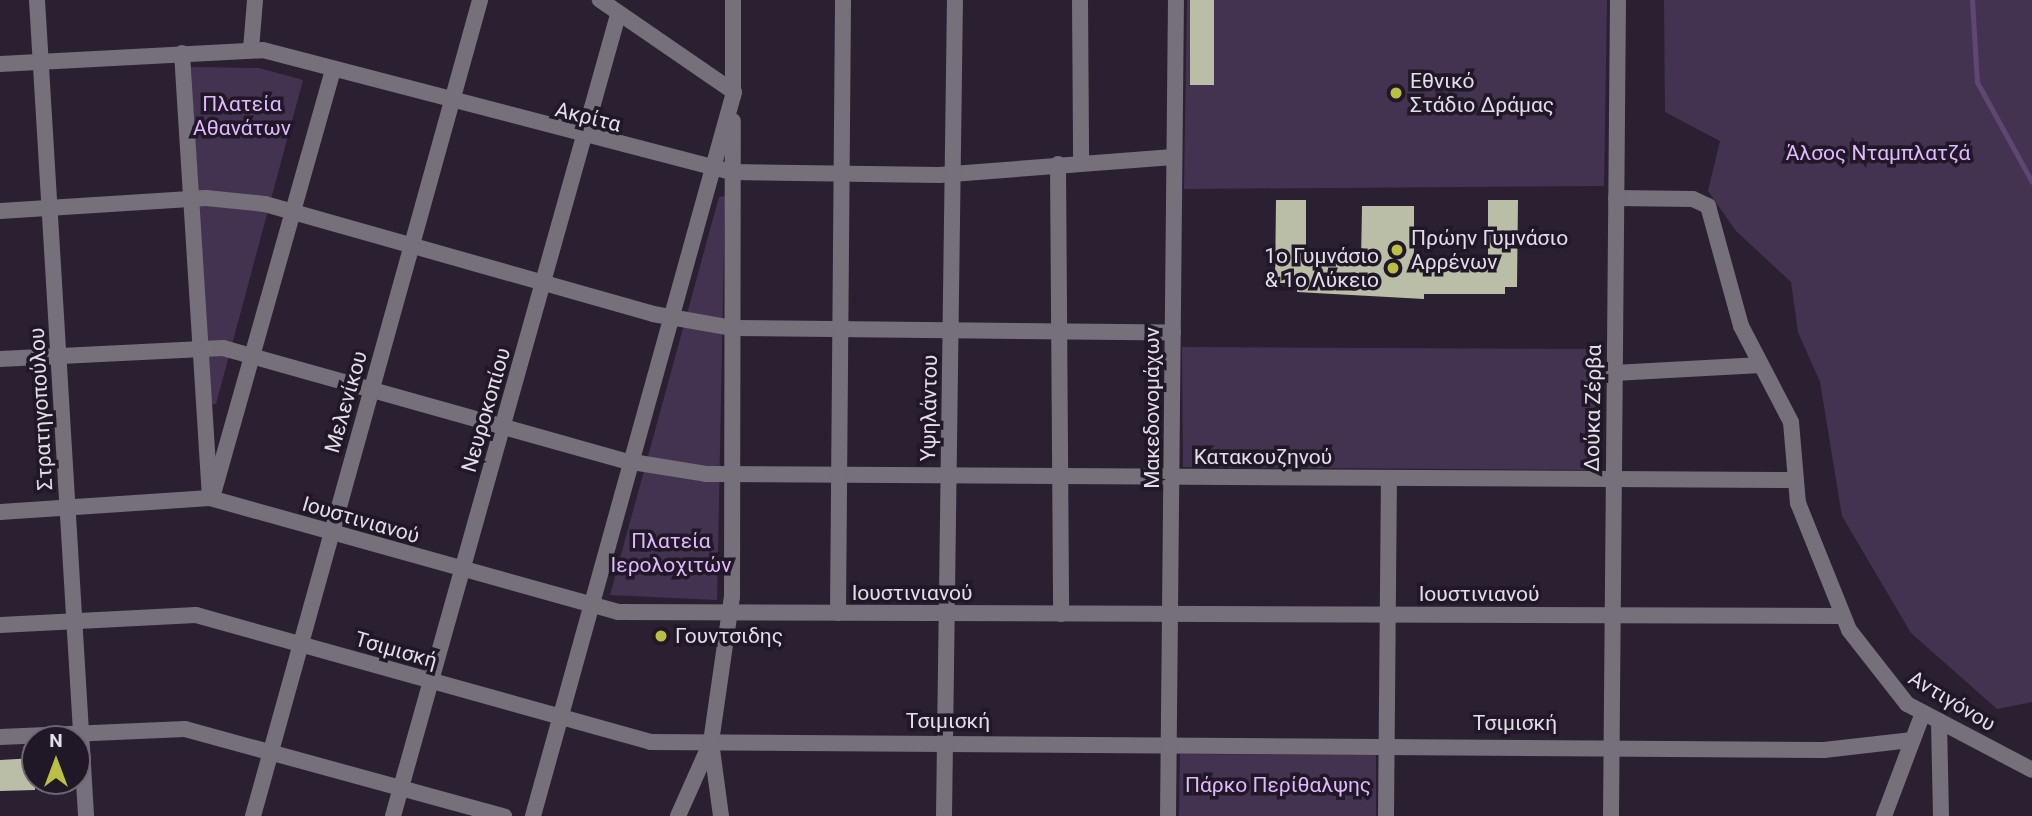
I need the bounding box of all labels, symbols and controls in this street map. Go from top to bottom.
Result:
place label: Εθνικό Στάδιο Δράμας [1410,68,1554,118]
marker: Εθνικό Στάδιο Δράμας [1388,85,1404,101]
park label: Πλατεία Αθανάτων [193,91,291,141]
street label: Ακρίτα [553,97,623,137]
park label: Άλσος Νταμπλατζά [1786,140,1970,166]
place label: Πρώην Γυμνάσιο Αρρένων [1411,225,1568,275]
marker: Πρώην Γυμνάσιο Αρρένων [1389,242,1405,258]
place label: 1o Γυμνάσιο & 1ο Λύκειο [1264,243,1379,293]
marker: 1o Γυμνάσιο & 1ο Λύκειο [1385,260,1401,276]
street label: Στρατηγοπούλου [24,327,58,491]
street label: Μακεδονομάχων [1139,327,1165,489]
street label: Δούκα Ζέρβα [1579,344,1607,472]
street label: Νευροκοπίου [456,345,516,475]
street label: Μελενίκου [319,348,373,456]
street label: Υψηλάντου [915,354,943,462]
street label: Κατακουζηνού [1194,444,1332,470]
street label: Ιουστινιανού [300,491,422,549]
park label: Πλατεία Ιερολοχιτών [611,528,731,578]
street label: Ιουστινιανού [852,580,972,606]
street label: Ιουστινιανού [1419,581,1539,607]
place label: Γουντσιδης [675,623,783,649]
street label: Τσιμισκή [352,626,440,674]
marker: Γουντσιδης [653,628,669,644]
street label: Αντιγόνου [1904,665,2000,737]
street label: Τσιμισκή [906,708,990,734]
street label: Τσιμισκή [1473,710,1557,736]
north arrow [21,725,91,795]
text: N [49,729,63,752]
park label: Πάρκο Περίθαλψης [1185,772,1371,798]

